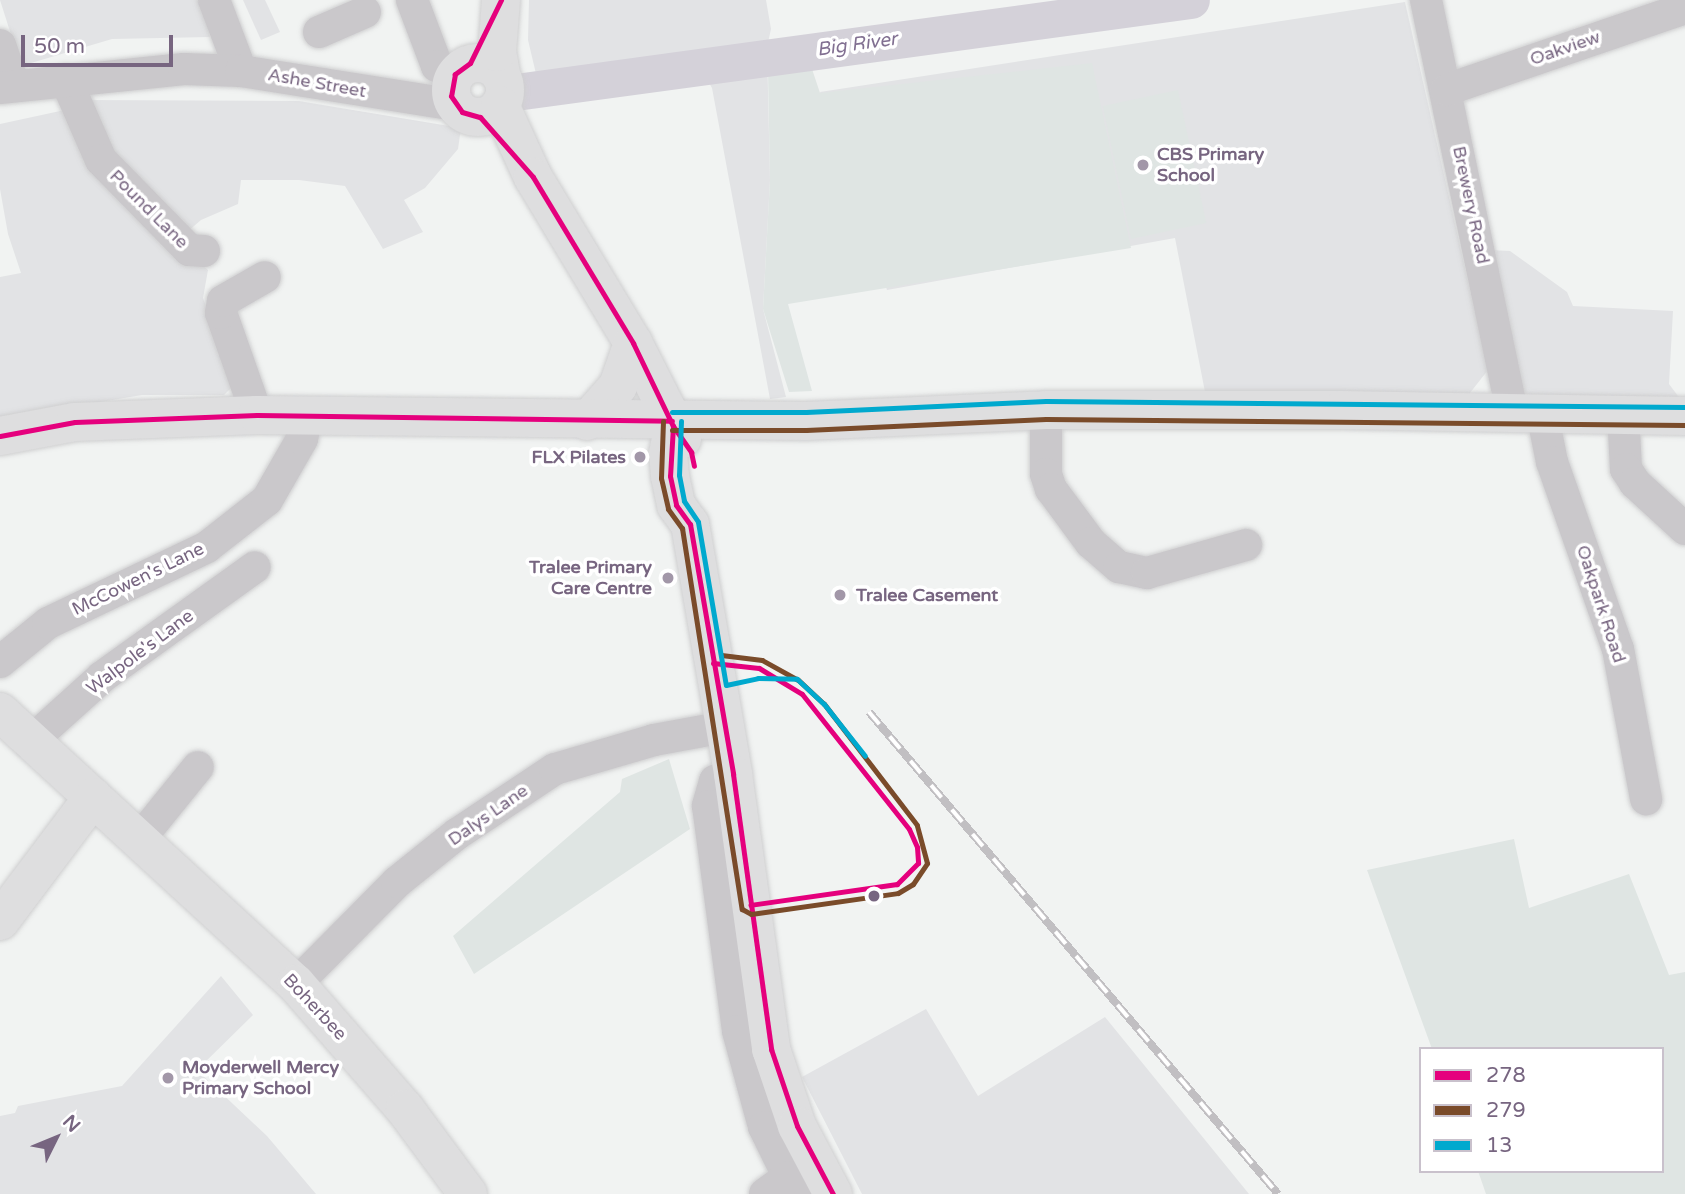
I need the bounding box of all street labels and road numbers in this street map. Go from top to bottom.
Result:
street label: Oakview [1527,26,1603,70]
street label: Ashe Street [266,64,368,102]
street label: Brewery Road [1448,144,1494,266]
street label: Pound Lane [105,165,193,253]
street label: McCowen's Lane [69,538,207,620]
street label: Oakpark Road [1572,542,1630,666]
street label: Walpole's Lane [82,605,198,699]
street label: Dalys Lane [444,780,532,850]
street label: Boherbee [279,969,351,1045]

